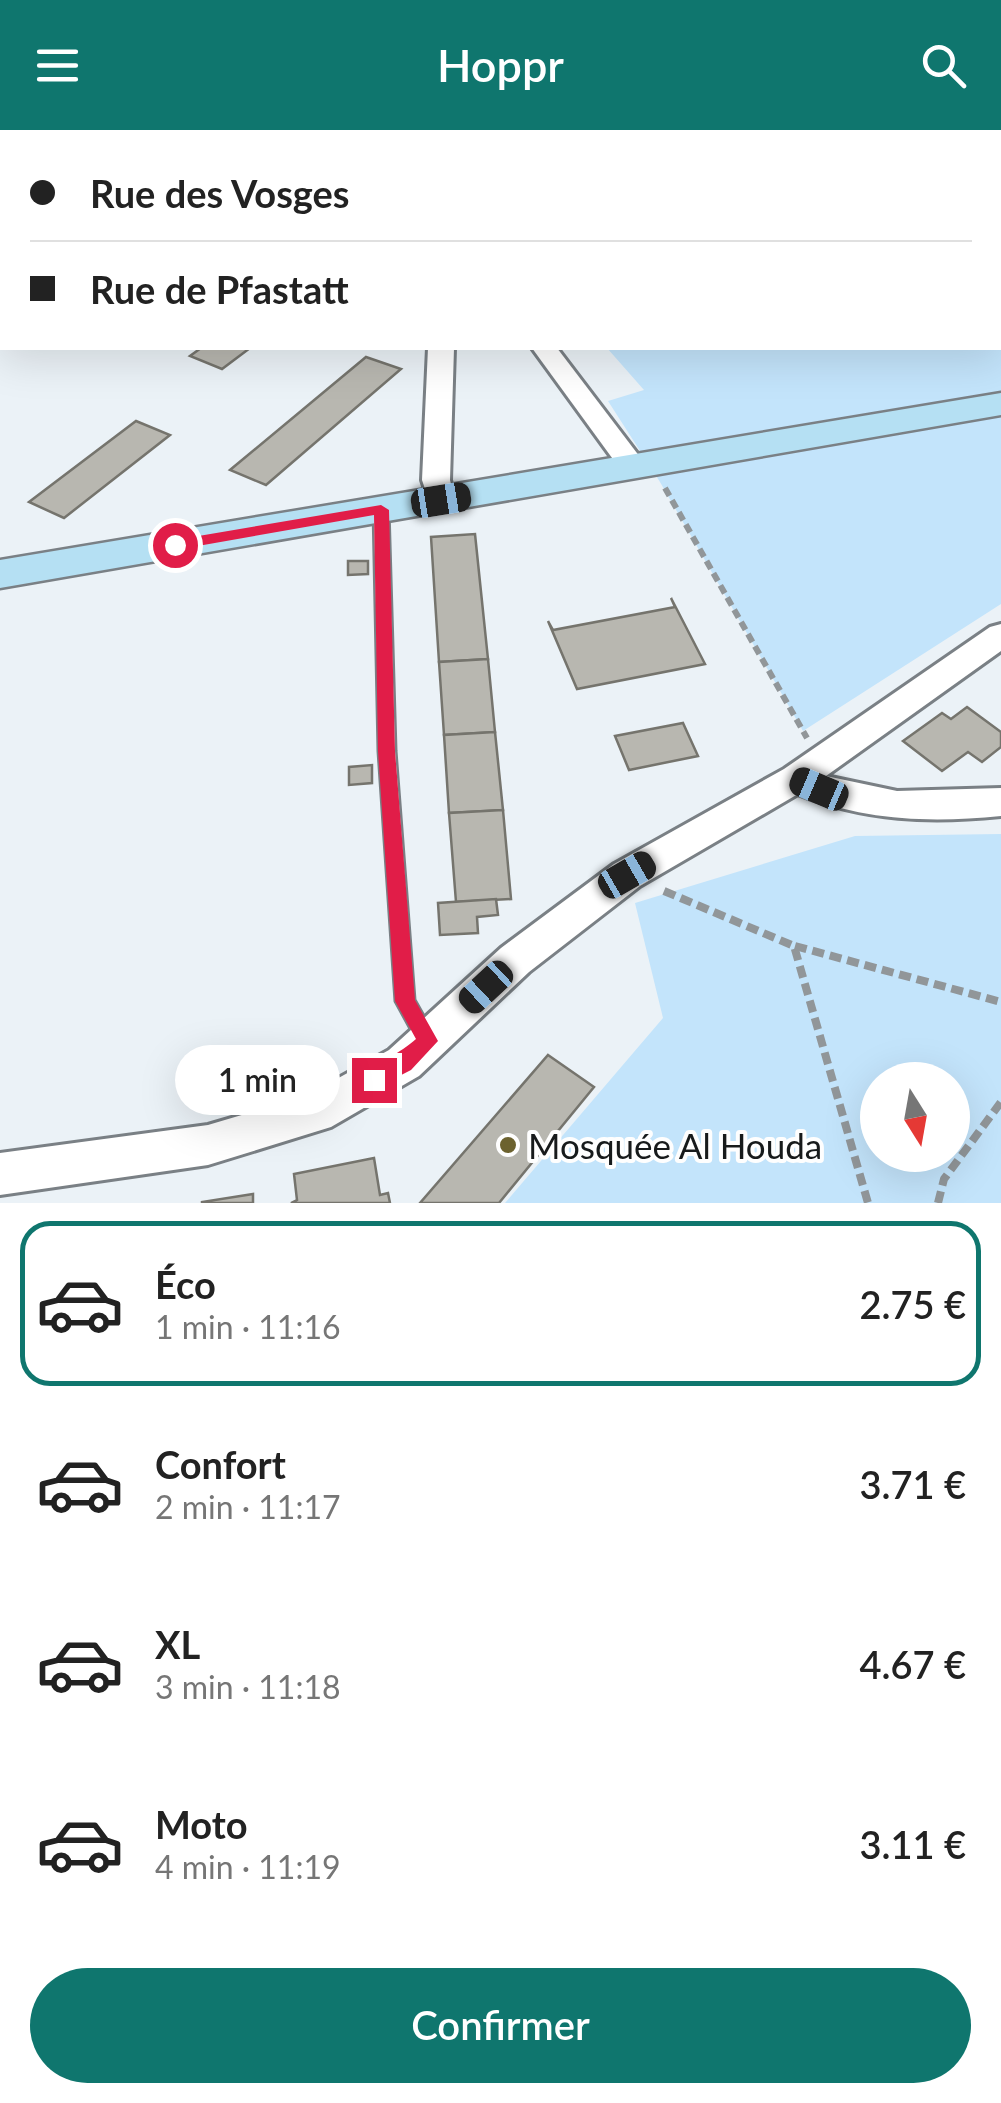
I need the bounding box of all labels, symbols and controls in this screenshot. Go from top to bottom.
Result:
icon: menu [30,38,85,93]
text: Hoppr [437,38,564,92]
icon: search [916,38,971,93]
text: Rue des Vosges [90,170,349,216]
text: Rue de Pfastatt [90,266,349,312]
car [409,480,473,520]
route start [153,523,198,568]
car [786,763,852,815]
car [594,847,660,903]
car [454,956,518,1018]
callout: 1 min [174,1045,339,1115]
route end [352,1058,397,1103]
text: 1 min [218,1060,297,1099]
north arrow [860,1062,970,1172]
map controls [860,1062,970,1172]
place label: Mosquée Al Houda [528,1124,822,1166]
marker: Mosquée Al Houda [497,1134,519,1156]
icon: car [35,1259,125,1349]
text: Éco [155,1261,216,1307]
text: 2.75 € [859,1281,966,1327]
text: 1 min · 11:16 [155,1307,341,1346]
icon: car [35,1439,125,1529]
text: Confort [155,1441,286,1487]
text: 3.71 € [859,1461,966,1507]
text: 2 min · 11:17 [155,1487,341,1526]
icon: car [35,1619,125,1709]
text: XL [155,1621,200,1667]
text: 4.67 € [859,1641,966,1687]
text: 3 min · 11:18 [155,1667,341,1706]
icon: car [35,1799,125,1889]
text: Moto [155,1801,248,1847]
text: 3.11 € [859,1821,966,1867]
text: 4 min · 11:19 [155,1847,341,1886]
button: Confirmer [30,1968,971,2083]

